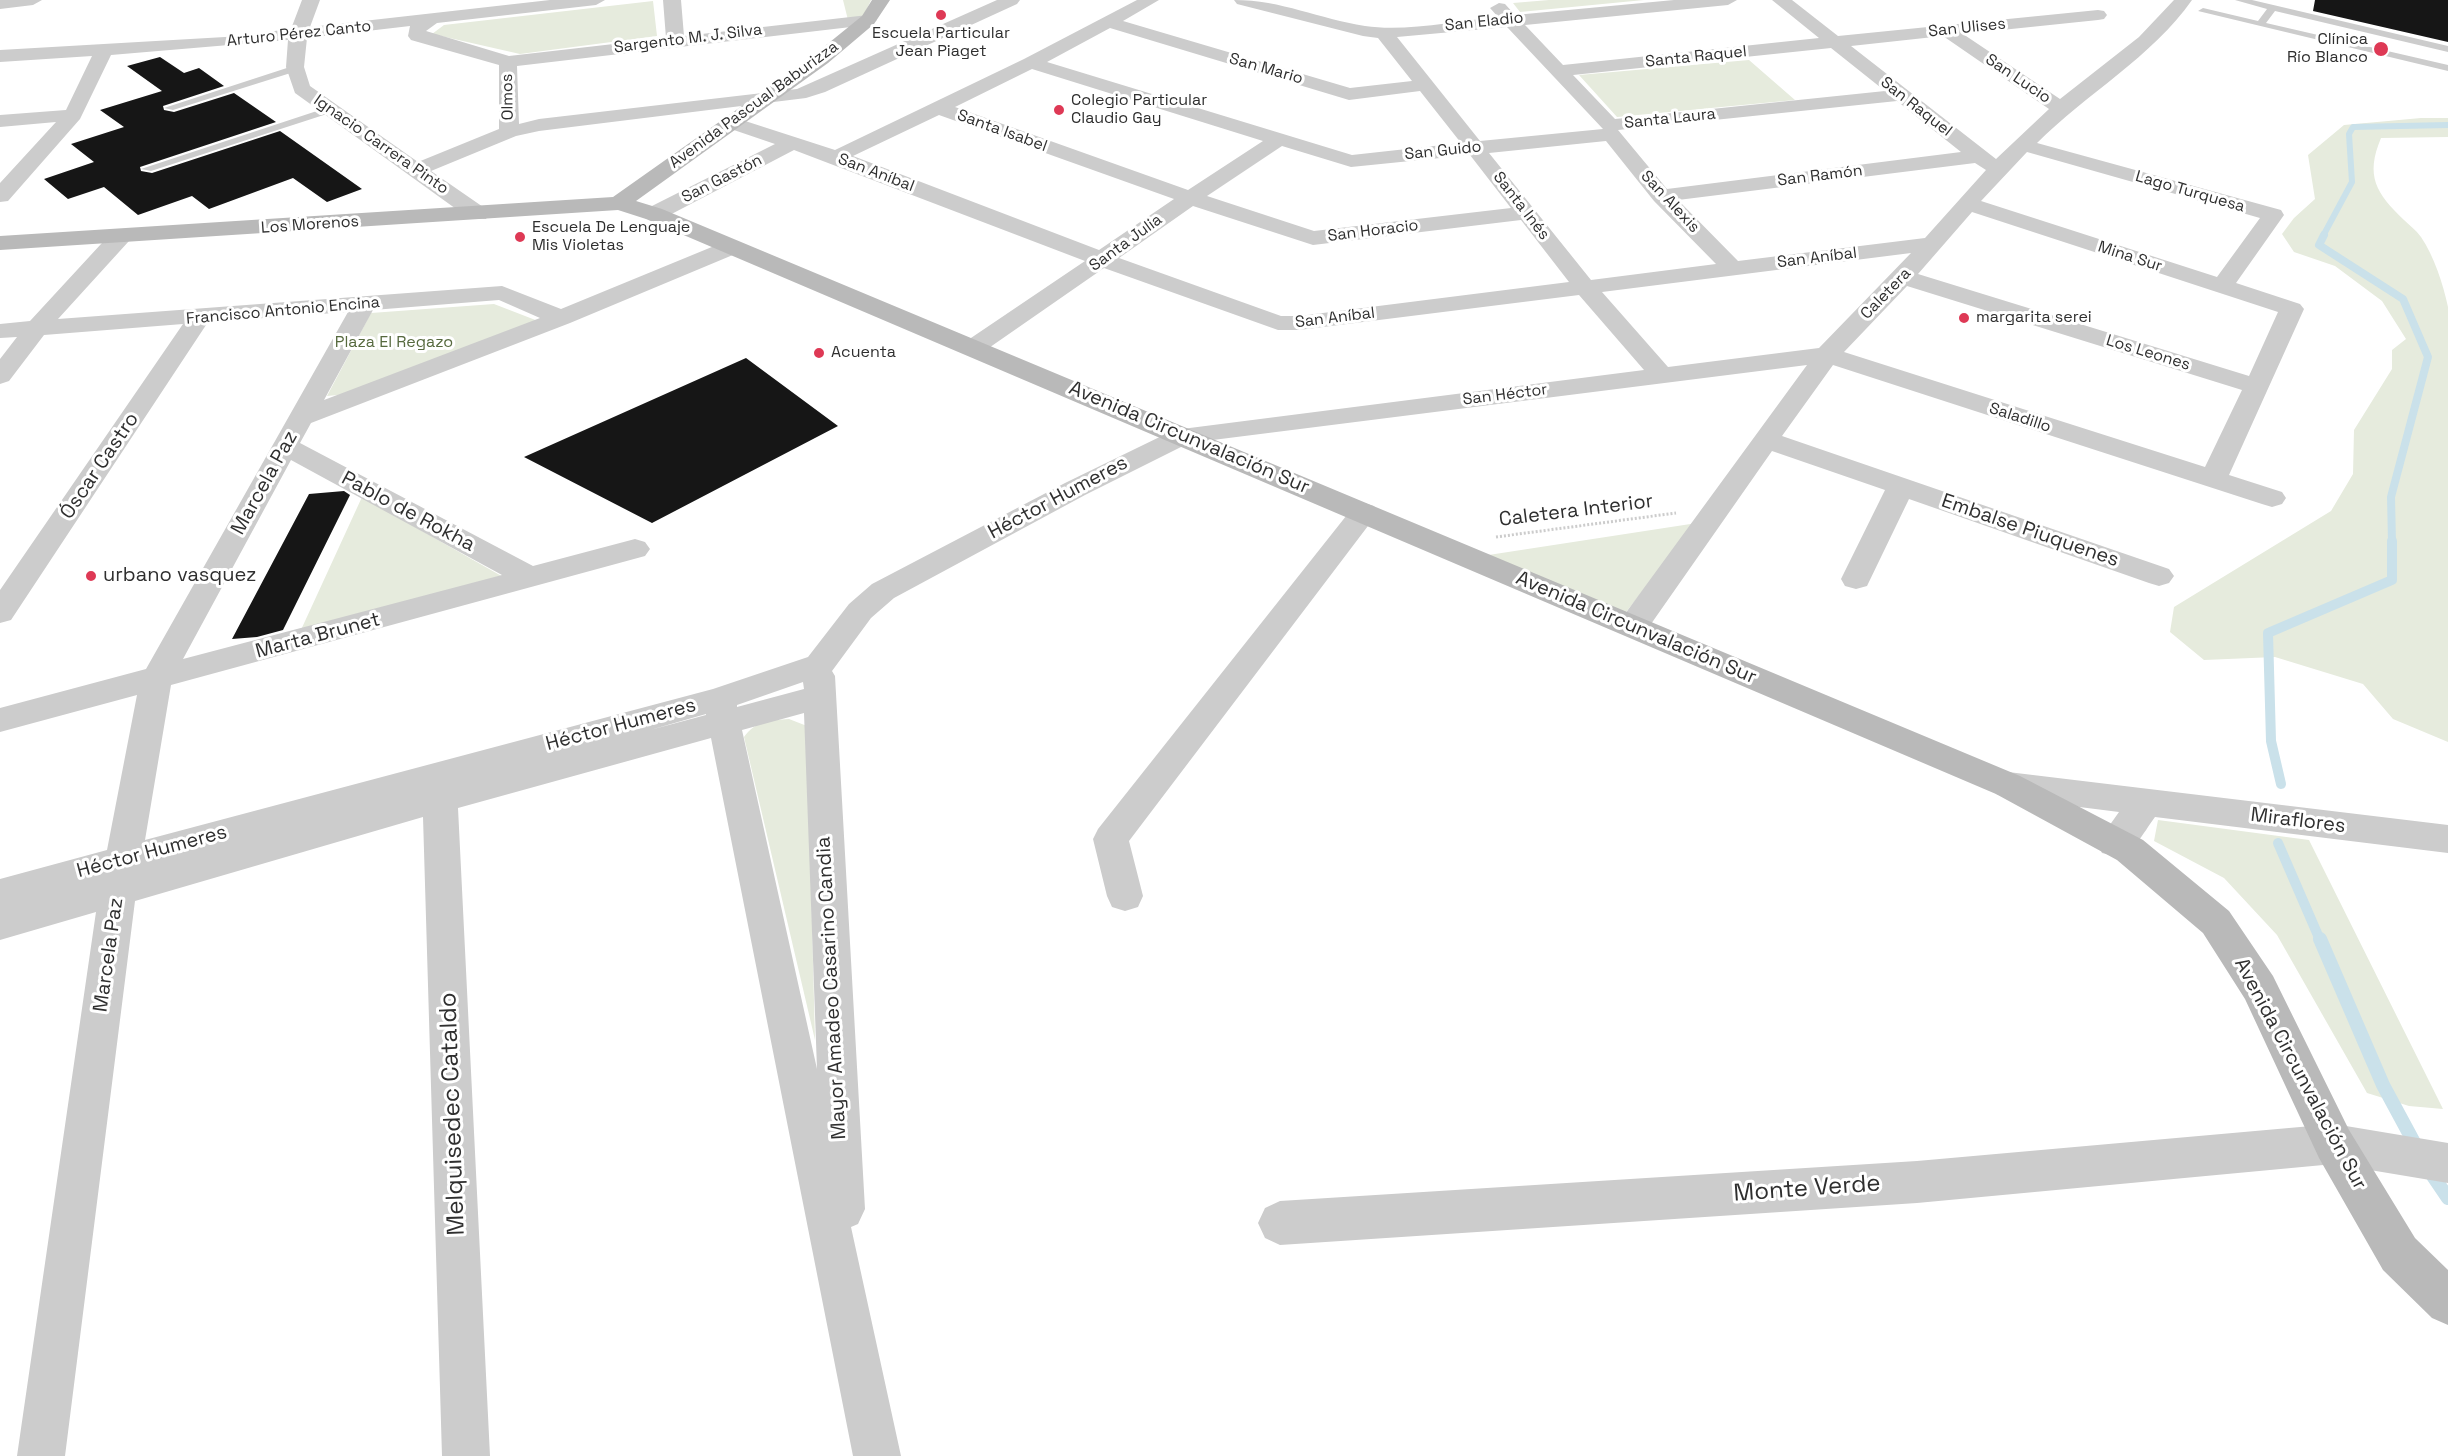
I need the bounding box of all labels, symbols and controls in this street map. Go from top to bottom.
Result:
marker: Escuela Particular Jean Piaget [934,8,948,22]
street label: San Eladio [1444,8,1524,36]
street label: San Ulises [1927,14,2007,42]
street label: Arturo Pérez Canto [226,17,372,51]
street label: Sargento M. J. Silva [613,20,763,58]
place label: Escuela Particular Jean Piaget [872,24,1010,62]
place label: Clínica Río Blanco [2287,30,2368,68]
street label: Avenida Pascual Baburizza [666,37,842,173]
marker: Clínica Río Blanco [2372,40,2390,58]
street label: Santa Raquel [1644,42,1748,72]
street label: San Mario [1227,49,1305,89]
street label: San Lucio [1982,50,2054,108]
street label: Olmos [498,73,518,121]
street label: San Raquel [1876,73,1956,141]
street label: Ignacio Carrera Pinto [310,91,452,199]
place label: Colegio Particular Claudio Gay [1071,91,1207,129]
marker: Colegio Particular Claudio Gay [1052,103,1066,117]
street label: Santa Laura [1623,105,1717,133]
street label: Santa Isabel [954,106,1050,156]
street label: San Guido [1404,137,1482,165]
street label: San Aníbal [835,150,917,196]
street label: San Gastón [679,151,765,207]
street label: San Ramón [1776,161,1864,191]
street label: San Alexis [1636,167,1704,237]
street label: Lago Turquesa [2133,167,2247,217]
street label: Santa Inés [1489,168,1553,244]
street label: Santa Julia [1086,210,1166,276]
street label: Los Morenos [260,212,360,238]
street label: San Horacio [1326,216,1420,246]
place label: Escuela De Lenguaje Mis Violetas [532,218,690,256]
marker: Escuela De Lenguaje Mis Violetas [513,230,527,244]
street label: Mina Sur [2095,238,2165,276]
street label: San Aníbal [1776,244,1858,272]
street label: Caletera [1857,264,1915,324]
street label: Francisco Antonio Encina [185,293,381,329]
street label: San Aníbal [1294,304,1376,332]
place label: margarita serei [1976,308,2092,328]
marker: margarita serei [1957,311,1971,325]
street label: Los Leones [2104,331,2192,375]
park label: Plaza El Regazo [335,333,453,353]
place label: Acuenta [831,343,896,363]
marker: Acuenta [812,346,826,360]
street label: Avenida Circunvalación Sur [1065,376,1313,500]
street label: San Héctor [1462,380,1548,410]
street label: Saladillo [1987,399,2053,437]
street label: Óscar Castro [56,408,144,524]
street label: Marcela Paz [227,427,303,539]
street label: Héctor Humeres [984,451,1132,545]
street label: Pablo de Rokha [337,467,479,557]
street label: Embalse Piuquenes [1938,489,2122,573]
street label: Caletera Interior [1498,490,1654,532]
place label: urbano vasquez [103,564,256,588]
street label: Avenida Circunvalación Sur [1512,566,1760,690]
marker: urbano vasquez [84,569,98,583]
street label: Marta Brunet [253,608,383,664]
street label: Héctor Humeres [543,693,699,757]
street label: Miraflores [2249,803,2347,839]
street label: Héctor Humeres [74,820,230,884]
street label: Mayor Amadeo Casarino Candia [812,836,852,1140]
street label: Marcela Paz [89,896,129,1014]
street label: Avenida Circunvalación Sur [2229,954,2371,1194]
street label: Melquisedec Cataldo [434,992,472,1236]
street label: Monte Verde [1732,1169,1882,1209]

